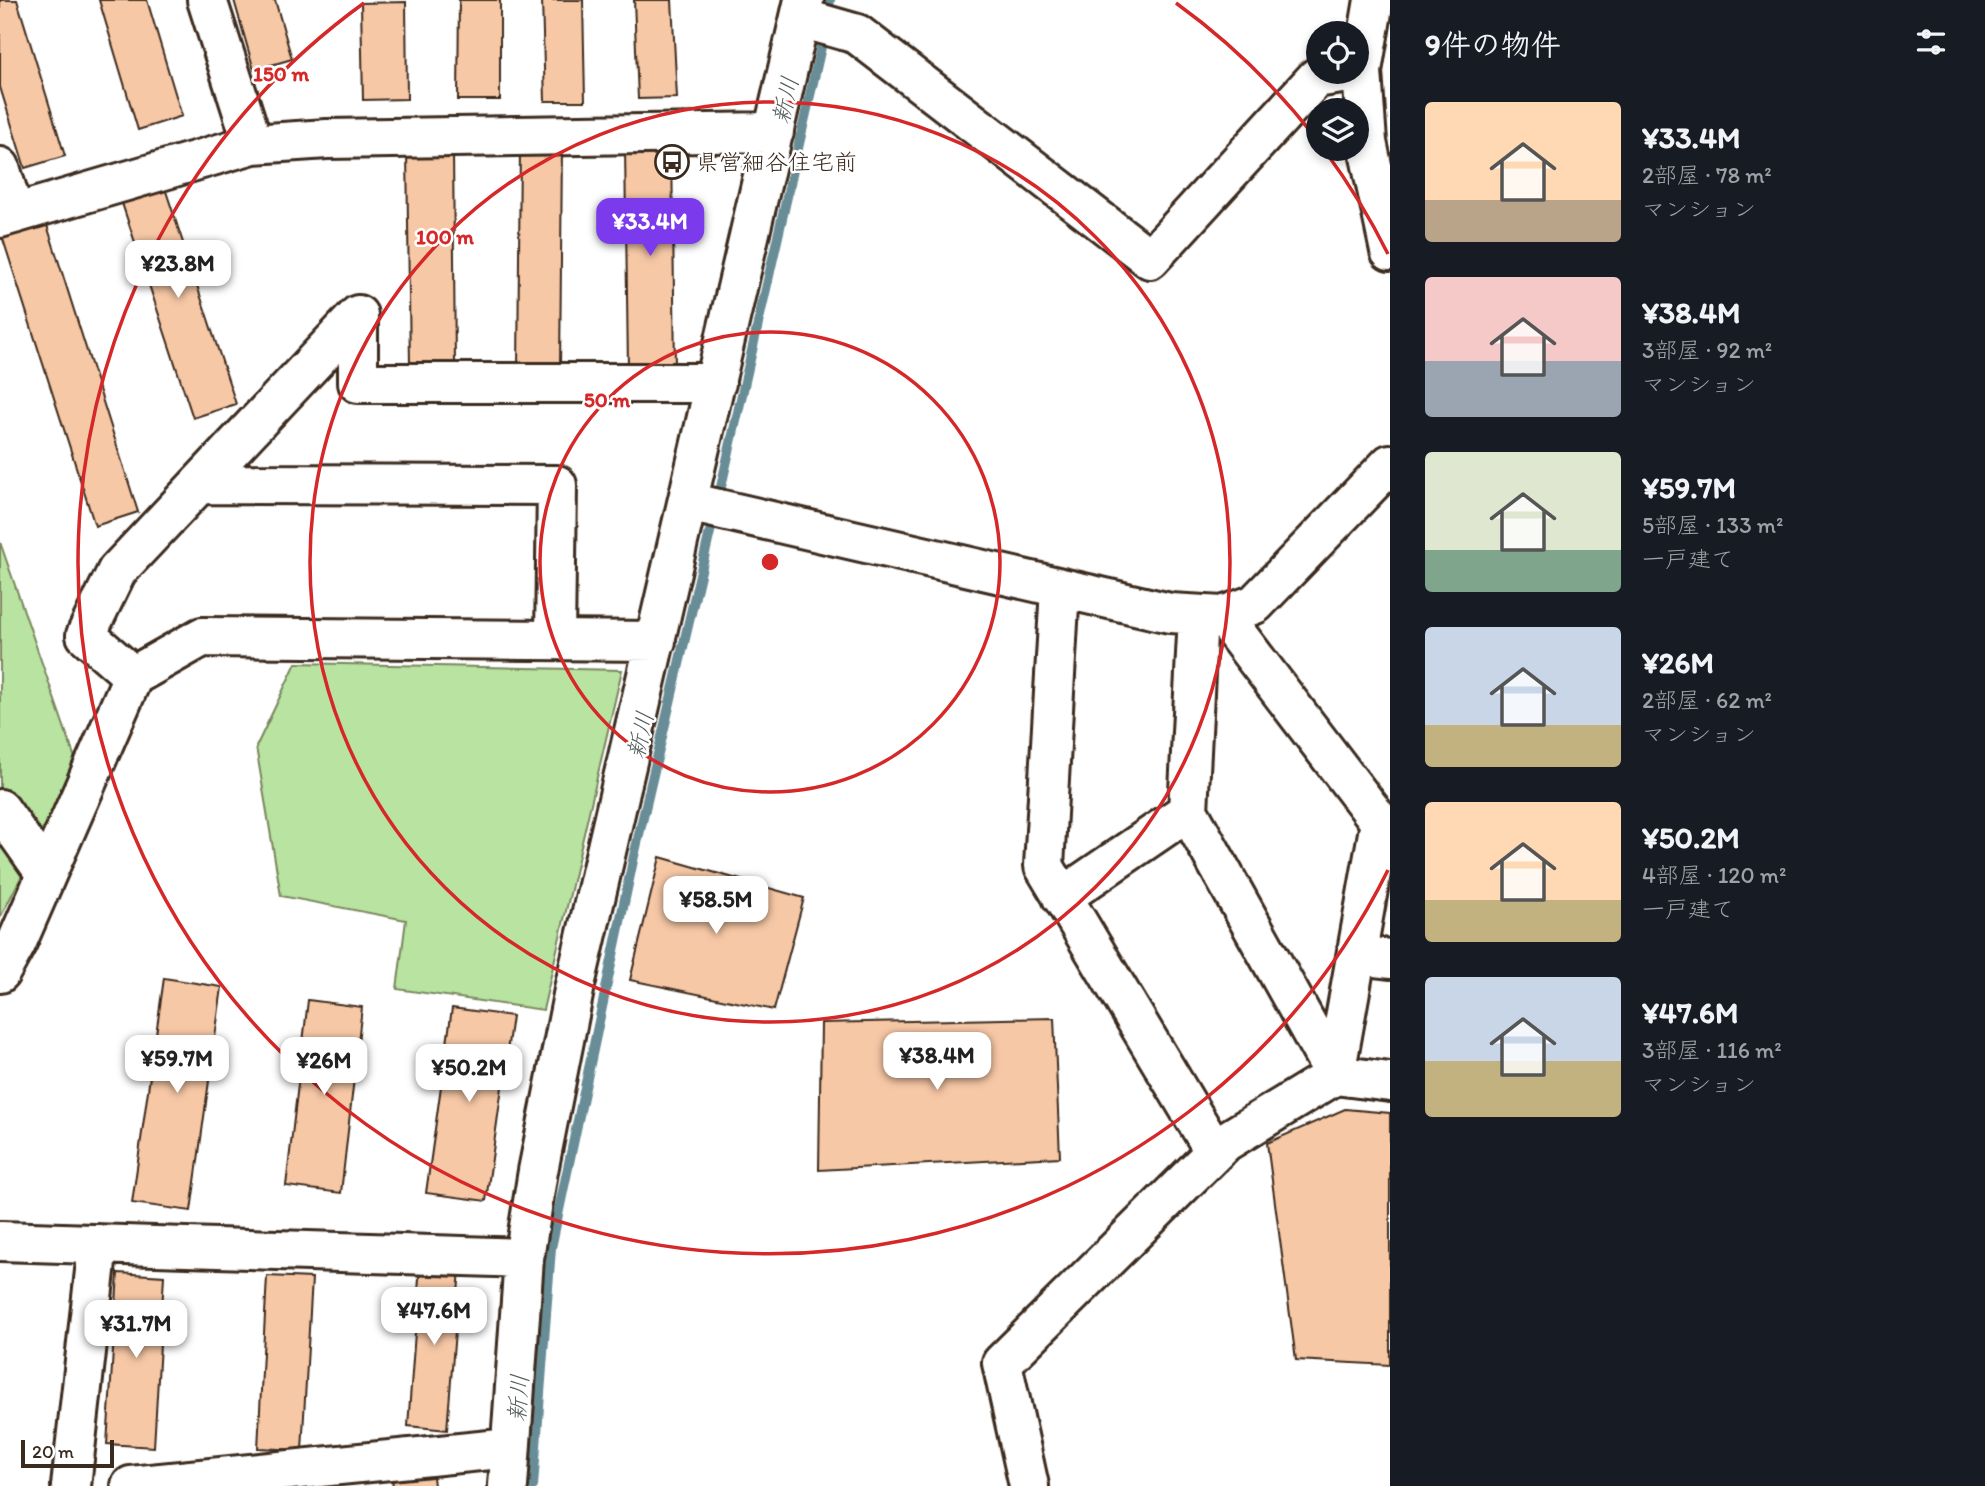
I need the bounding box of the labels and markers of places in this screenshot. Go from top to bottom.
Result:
bus stop icon: 県営細谷住宅前 [653,143,691,181]
place label: 県営細谷住宅前 [696,148,857,176]
pin: ¥33.4M [593,198,707,258]
pin: ¥23.8M [121,240,235,300]
centre of rings [758,550,782,574]
pin: ¥58.5M [659,876,773,936]
pin: ¥38.4M [880,1032,994,1092]
pin: ¥59.7M [120,1036,234,1095]
pin: ¥26M [283,1038,365,1097]
pin: ¥50.2M [412,1044,526,1104]
pin: ¥47.6M [377,1288,491,1347]
pin: ¥31.7M [79,1300,193,1360]

